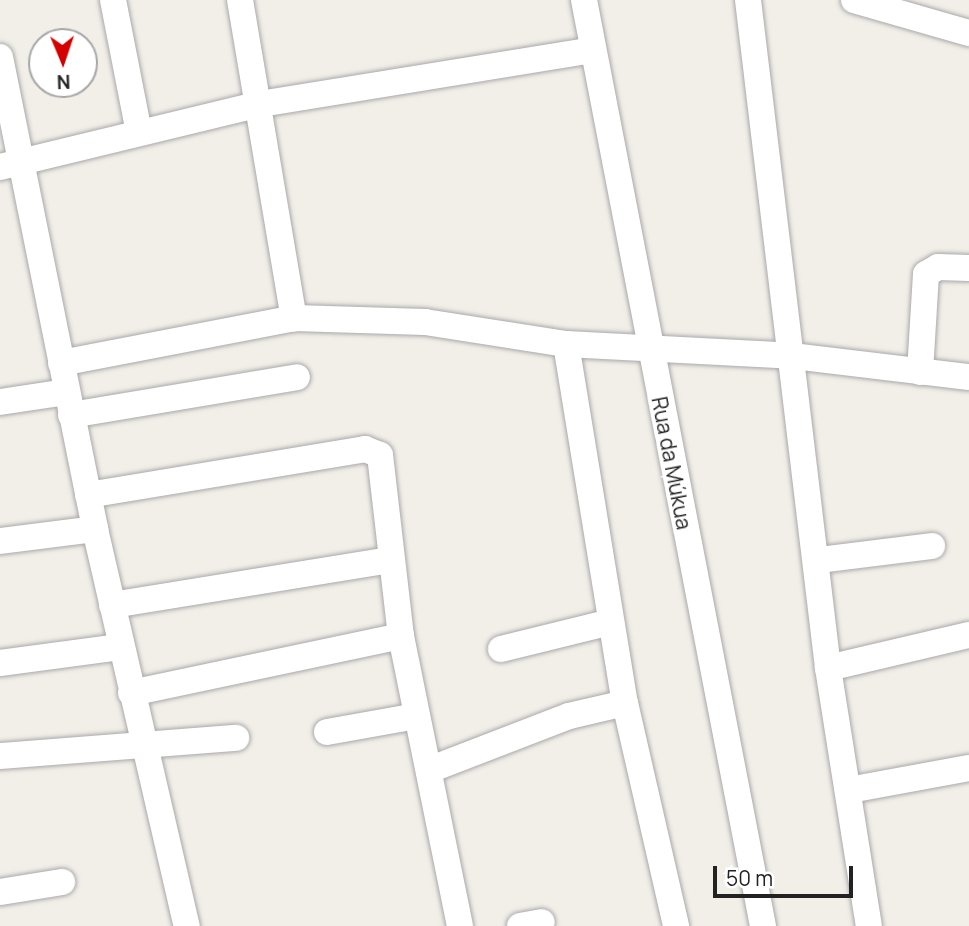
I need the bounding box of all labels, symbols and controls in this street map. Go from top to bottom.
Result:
north arrow [28,28,98,98]
text: N [56,69,71,95]
street label: Rua da Múkua [647,395,697,531]
scale bar [717,852,857,896]
text: 50 m [726,864,773,892]

